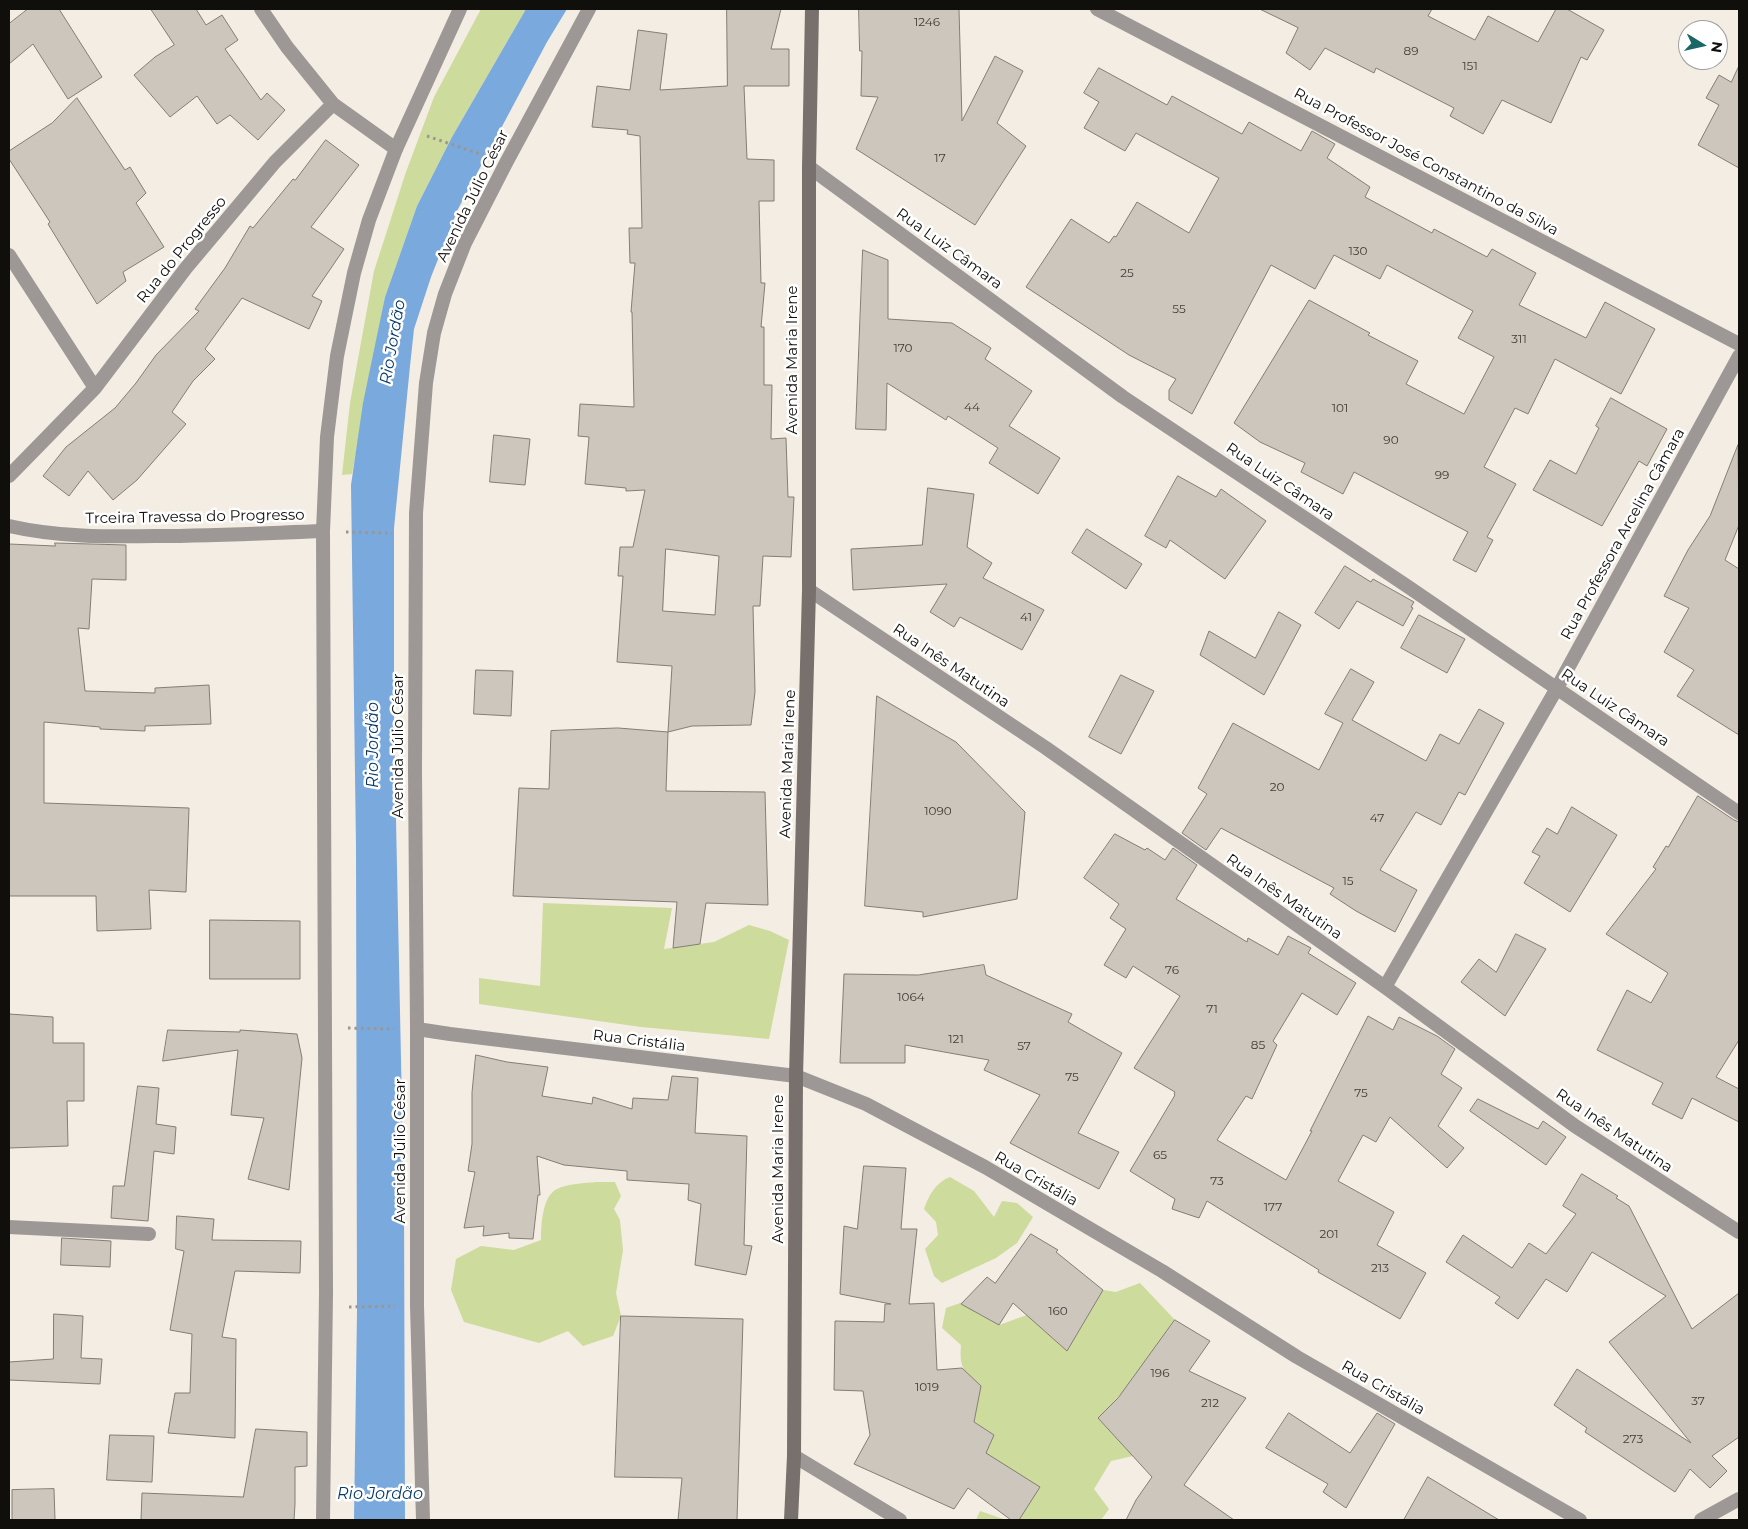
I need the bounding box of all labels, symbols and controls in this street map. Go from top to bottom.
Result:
house number: 1246 [914,15,940,29]
north arrow [1678,20,1728,70]
text: N [1707,40,1727,54]
house number: 89 [1404,44,1418,58]
house number: 151 [1462,59,1478,73]
street label: Rua Professor José Constantino da Silva [1291,84,1561,240]
street label: Avenida Júlio César [433,127,513,265]
house number: 17 [934,151,946,165]
street label: Rua do Progresso [133,193,231,307]
street label: Rua Luiz Câmara [893,205,1005,293]
house number: 130 [1348,244,1368,258]
house number: 25 [1120,266,1134,280]
street label: Avenida Maria Irene [784,286,802,434]
water label: Rio Jordão [376,298,410,386]
house number: 55 [1172,302,1186,316]
house number: 311 [1511,332,1527,346]
house number: 170 [893,341,913,355]
house number: 44 [964,400,980,414]
house number: 101 [1332,401,1348,415]
street label: Rua Professora Arcelina Câmara [1557,425,1689,643]
house number: 90 [1383,433,1399,447]
street label: Rua Luiz Câmara [1223,439,1337,525]
house number: 99 [1435,468,1449,482]
street label: Trceira Travessa do Progresso [85,506,305,528]
house number: 41 [1020,610,1032,624]
street label: Rua Inês Matutina [889,620,1013,712]
street label: Rua Luiz Câmara [1558,665,1672,751]
street label: Avenida Júlio César [390,674,408,818]
street label: Avenida Maria Irene [776,689,800,839]
water label: Rio Jordão [363,702,383,788]
house number: 20 [1270,780,1284,794]
house number: 1090 [924,804,952,818]
house number: 47 [1370,811,1384,825]
street label: Rua Inês Matutina [1223,850,1345,944]
house number: 15 [1342,874,1354,888]
house number: 76 [1165,963,1179,977]
house number: 1064 [897,990,925,1004]
house number: 71 [1206,1002,1218,1016]
street label: Rua Cristália [592,1026,686,1056]
house number: 121 [948,1032,964,1046]
house number: 85 [1251,1038,1265,1052]
house number: 57 [1017,1039,1031,1053]
house number: 75 [1065,1070,1079,1084]
street label: Avenida Júlio César [392,1079,410,1223]
street label: Rua Inês Matutina [1552,1085,1676,1177]
house number: 75 [1354,1086,1368,1100]
street label: Avenida Maria Irene [770,1095,788,1243]
street label: Rua Cristália [991,1148,1081,1210]
house number: 65 [1153,1148,1167,1162]
house number: 73 [1210,1174,1224,1188]
house number: 177 [1264,1200,1282,1214]
house number: 201 [1319,1227,1339,1241]
house number: 213 [1371,1261,1389,1275]
house number: 160 [1048,1304,1068,1318]
street label: Rua Cristália [1338,1357,1428,1419]
house number: 196 [1151,1366,1169,1380]
house number: 1019 [915,1380,939,1394]
house number: 37 [1691,1394,1705,1408]
house number: 212 [1201,1396,1219,1410]
house number: 273 [1623,1432,1643,1446]
water label: Rio Jordão [337,1484,423,1504]

